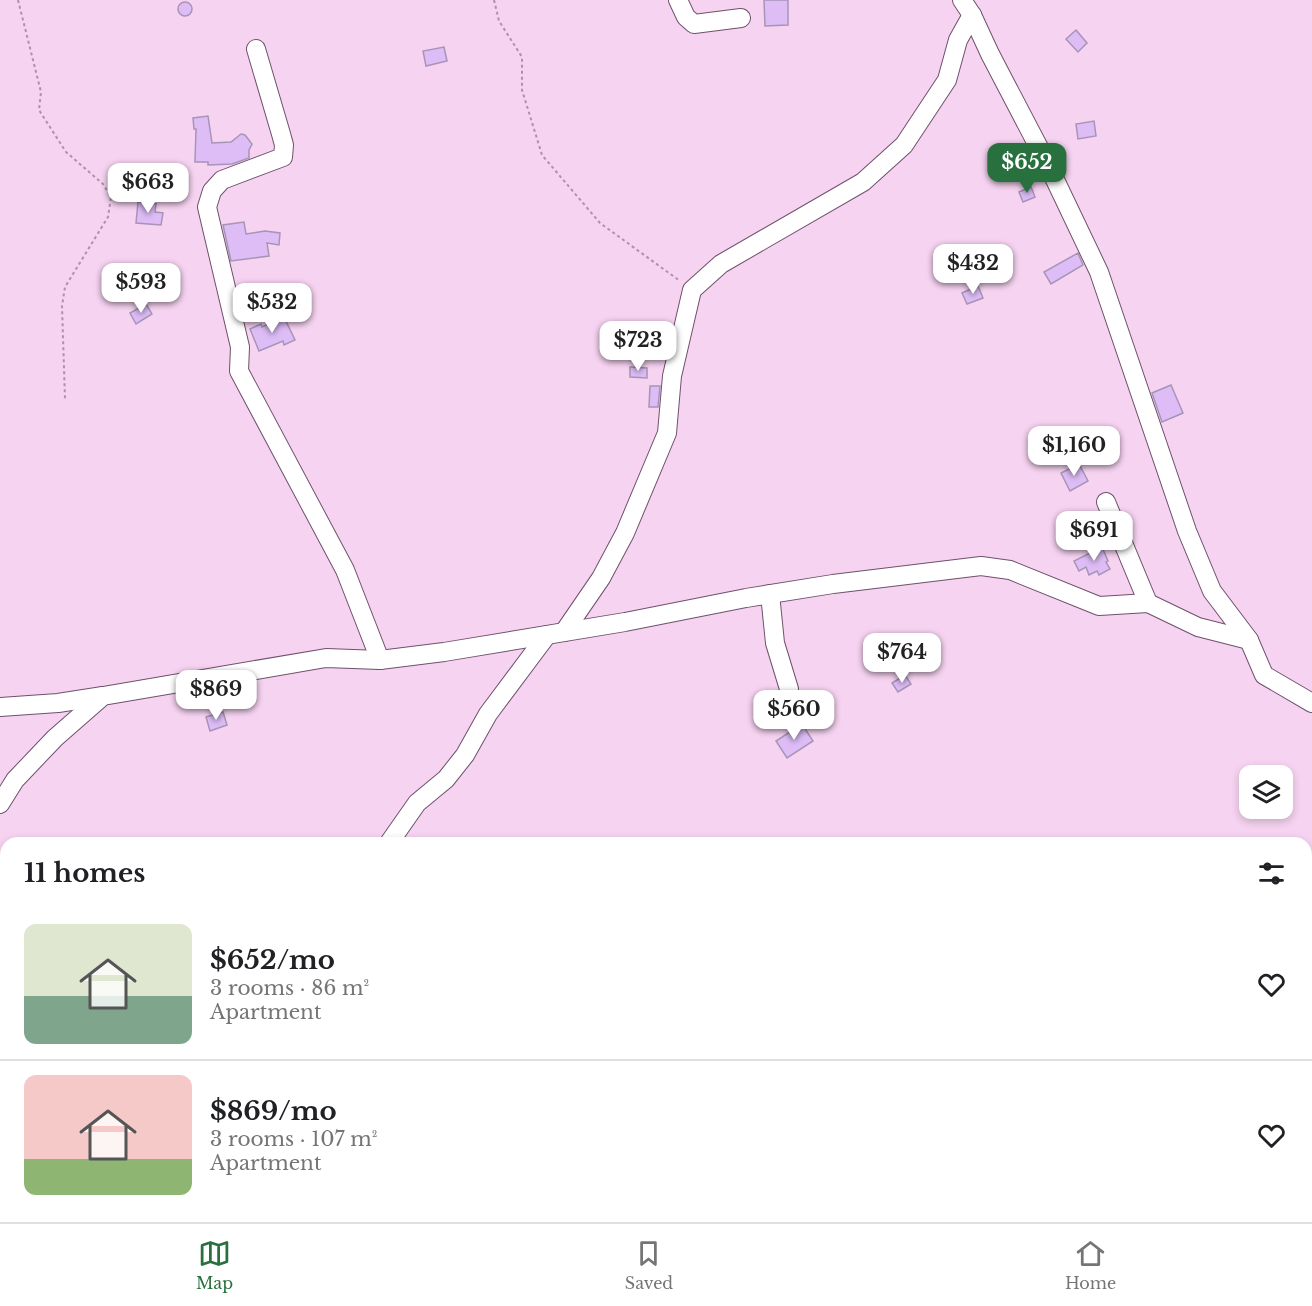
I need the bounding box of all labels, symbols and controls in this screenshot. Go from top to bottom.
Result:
pin: $652 [991,143,1063,194]
text: $652 [1001,150,1053,174]
pin: $663 [112,163,184,214]
text: $663 [122,170,174,194]
pin: $432 [937,244,1009,295]
text: $432 [947,251,999,275]
pin: $593 [105,263,177,314]
text: $593 [116,270,167,294]
pin: $532 [236,283,308,334]
text: $532 [247,290,297,314]
pin: $723 [602,321,674,372]
text: $723 [614,328,662,352]
pin: $1,160 [1025,426,1123,477]
text: $1,160 [1042,433,1106,457]
pin: $691 [1058,511,1130,562]
text: $691 [1070,518,1118,542]
pin: $764 [866,633,938,684]
text: $764 [877,640,927,664]
pin: $869 [180,670,252,721]
text: $869 [190,677,242,701]
pin: $560 [758,690,830,741]
text: $560 [767,697,821,721]
map controls [1239,765,1293,819]
button: layers [1239,765,1293,819]
text: 11 homes [24,857,145,889]
icon: filters [1255,857,1288,890]
text: $652/mo [210,944,335,976]
icon: home [72,948,144,1020]
icon: heart [1255,968,1288,1001]
text: 3 rooms · 86 m² [210,976,369,1000]
text: Apartment [210,1000,321,1024]
text: $869/mo [210,1095,337,1127]
icon: home [72,1099,144,1171]
icon: heart [1255,1119,1288,1152]
text: 3 rooms · 107 m² [210,1127,377,1151]
text: Apartment [210,1151,321,1175]
tab: Map [196,1237,233,1293]
tab: Saved [625,1237,673,1293]
tab: Home [1065,1237,1116,1293]

